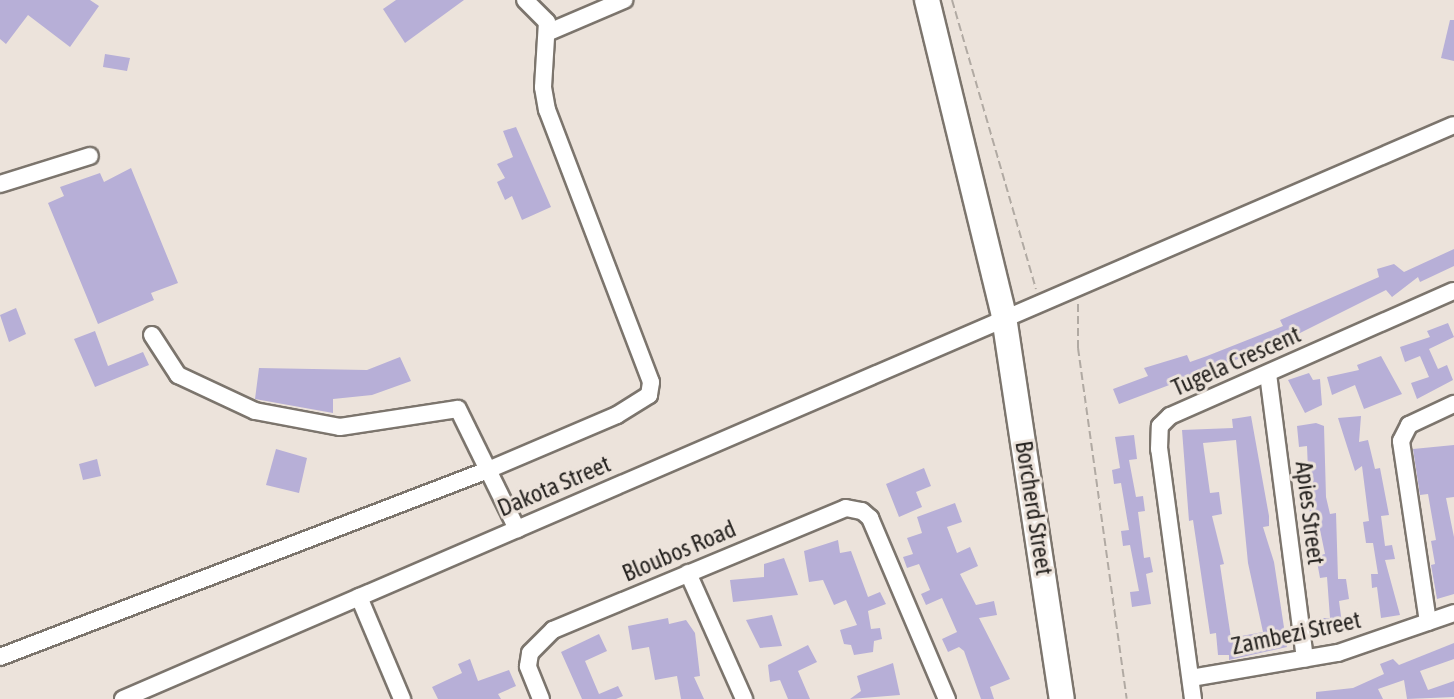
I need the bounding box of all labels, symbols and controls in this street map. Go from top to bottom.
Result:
street label: Tugela Crescent [1167,320,1305,402]
street label: Borcherd Street [1009,439,1059,577]
street label: Dakota Street [493,449,615,523]
street label: Apies Street [1289,460,1331,566]
street label: Bloubos Road [618,514,740,588]
street label: Zambezi Street [1229,605,1363,661]

